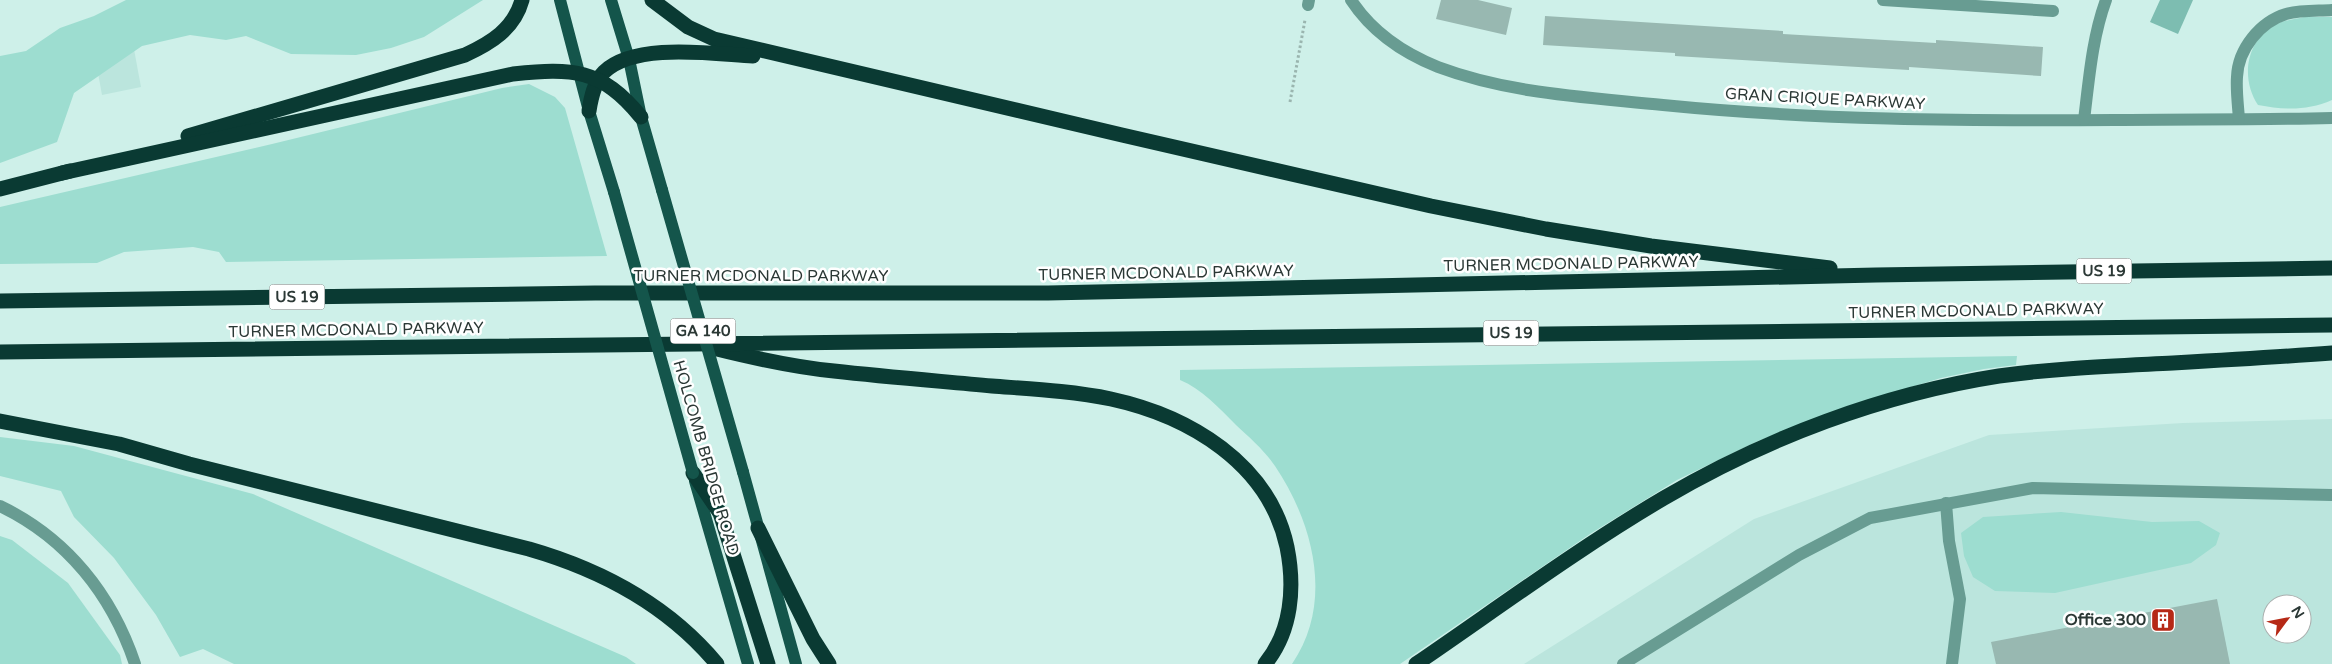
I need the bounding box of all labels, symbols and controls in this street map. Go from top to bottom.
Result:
street label: GRAN CRIQUE PARKWAY [1724,84,1926,114]
street label: TURNER MCDONALD PARKWAY [1443,252,1699,276]
road number: US 19 [2076,258,2132,284]
street label: TURNER MCDONALD PARKWAY [1038,261,1294,285]
street label: TURNER MCDONALD PARKWAY [633,266,889,286]
road number: US 19 [270,284,324,310]
street label: TURNER MCDONALD PARKWAY [1848,299,2104,323]
street label: TURNER MCDONALD PARKWAY [228,318,484,342]
road number: GA 140 [670,318,736,344]
road number: US 19 [1484,320,1538,346]
street label: HOLCOMB BRIDGE ROAD [668,358,744,558]
north arrow [2262,594,2312,644]
text: N [2287,603,2308,622]
building icon: Office 300 [2150,607,2176,633]
place label: Office 300 [2065,610,2146,630]

